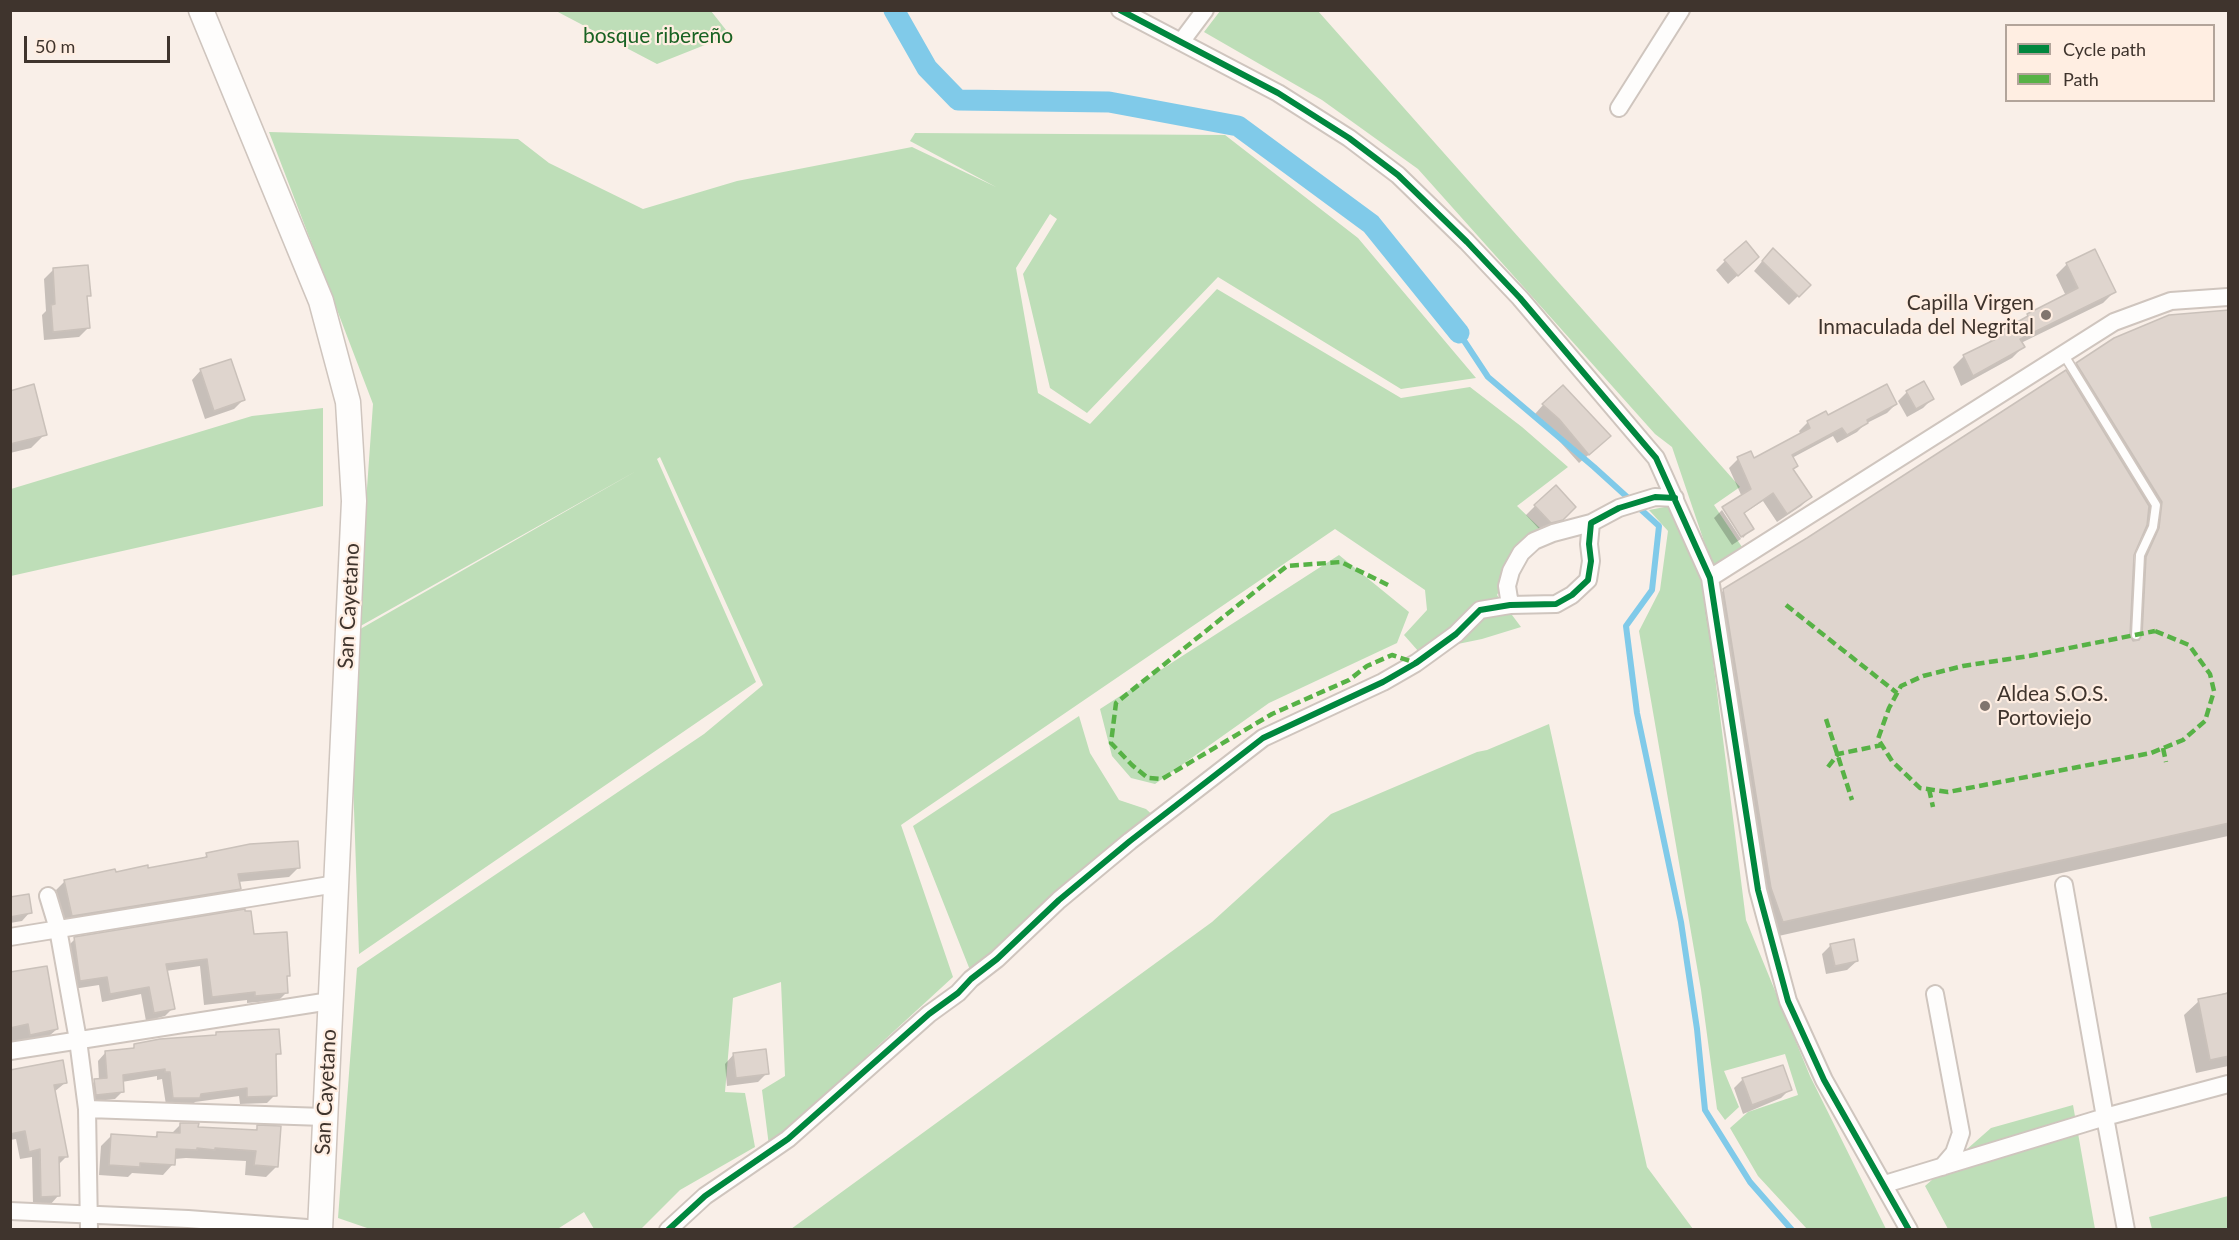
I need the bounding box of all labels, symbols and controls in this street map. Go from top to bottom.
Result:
park label: bosque ribereño [583,23,733,49]
scale bar [27,24,172,62]
legend [2005,24,2215,102]
text: 50 m [35,35,75,57]
text: Cycle path [2063,38,2146,60]
text: Path [2063,68,2099,90]
place label: Capilla Virgen Inmaculada del Negrital [1818,290,2034,340]
marker: Capilla Virgen Inmaculada del Negrital [2039,308,2053,322]
street label: San Cayetano [333,542,365,670]
place label: Aldea S.O.S. Portoviejo [1997,681,2108,731]
marker: Aldea S.O.S. Portoviejo [1978,699,1992,713]
street label: San Cayetano [310,1028,342,1156]

